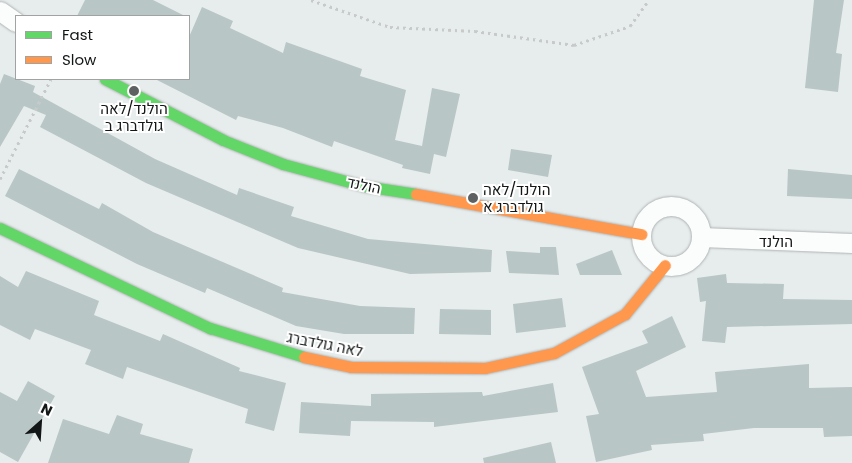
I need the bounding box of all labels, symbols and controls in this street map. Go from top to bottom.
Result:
legend [15,15,190,80]
text: Fast [62,24,93,45]
text: Slow [62,49,96,70]
marker: הולנד/לאה גולדברג ב [128,85,140,97]
place label: הולנד/לאה גולדברג ב [100,99,168,134]
street label: הולנד [345,173,383,197]
place label: הולנד/לאה גולדברג א [483,180,550,215]
marker: הולנד/לאה גולדברג א [467,192,479,204]
street label: הולנד [759,233,793,251]
street label: לאה גולדברג [286,328,364,360]
north arrow [15,398,65,448]
text: N [37,398,56,421]

